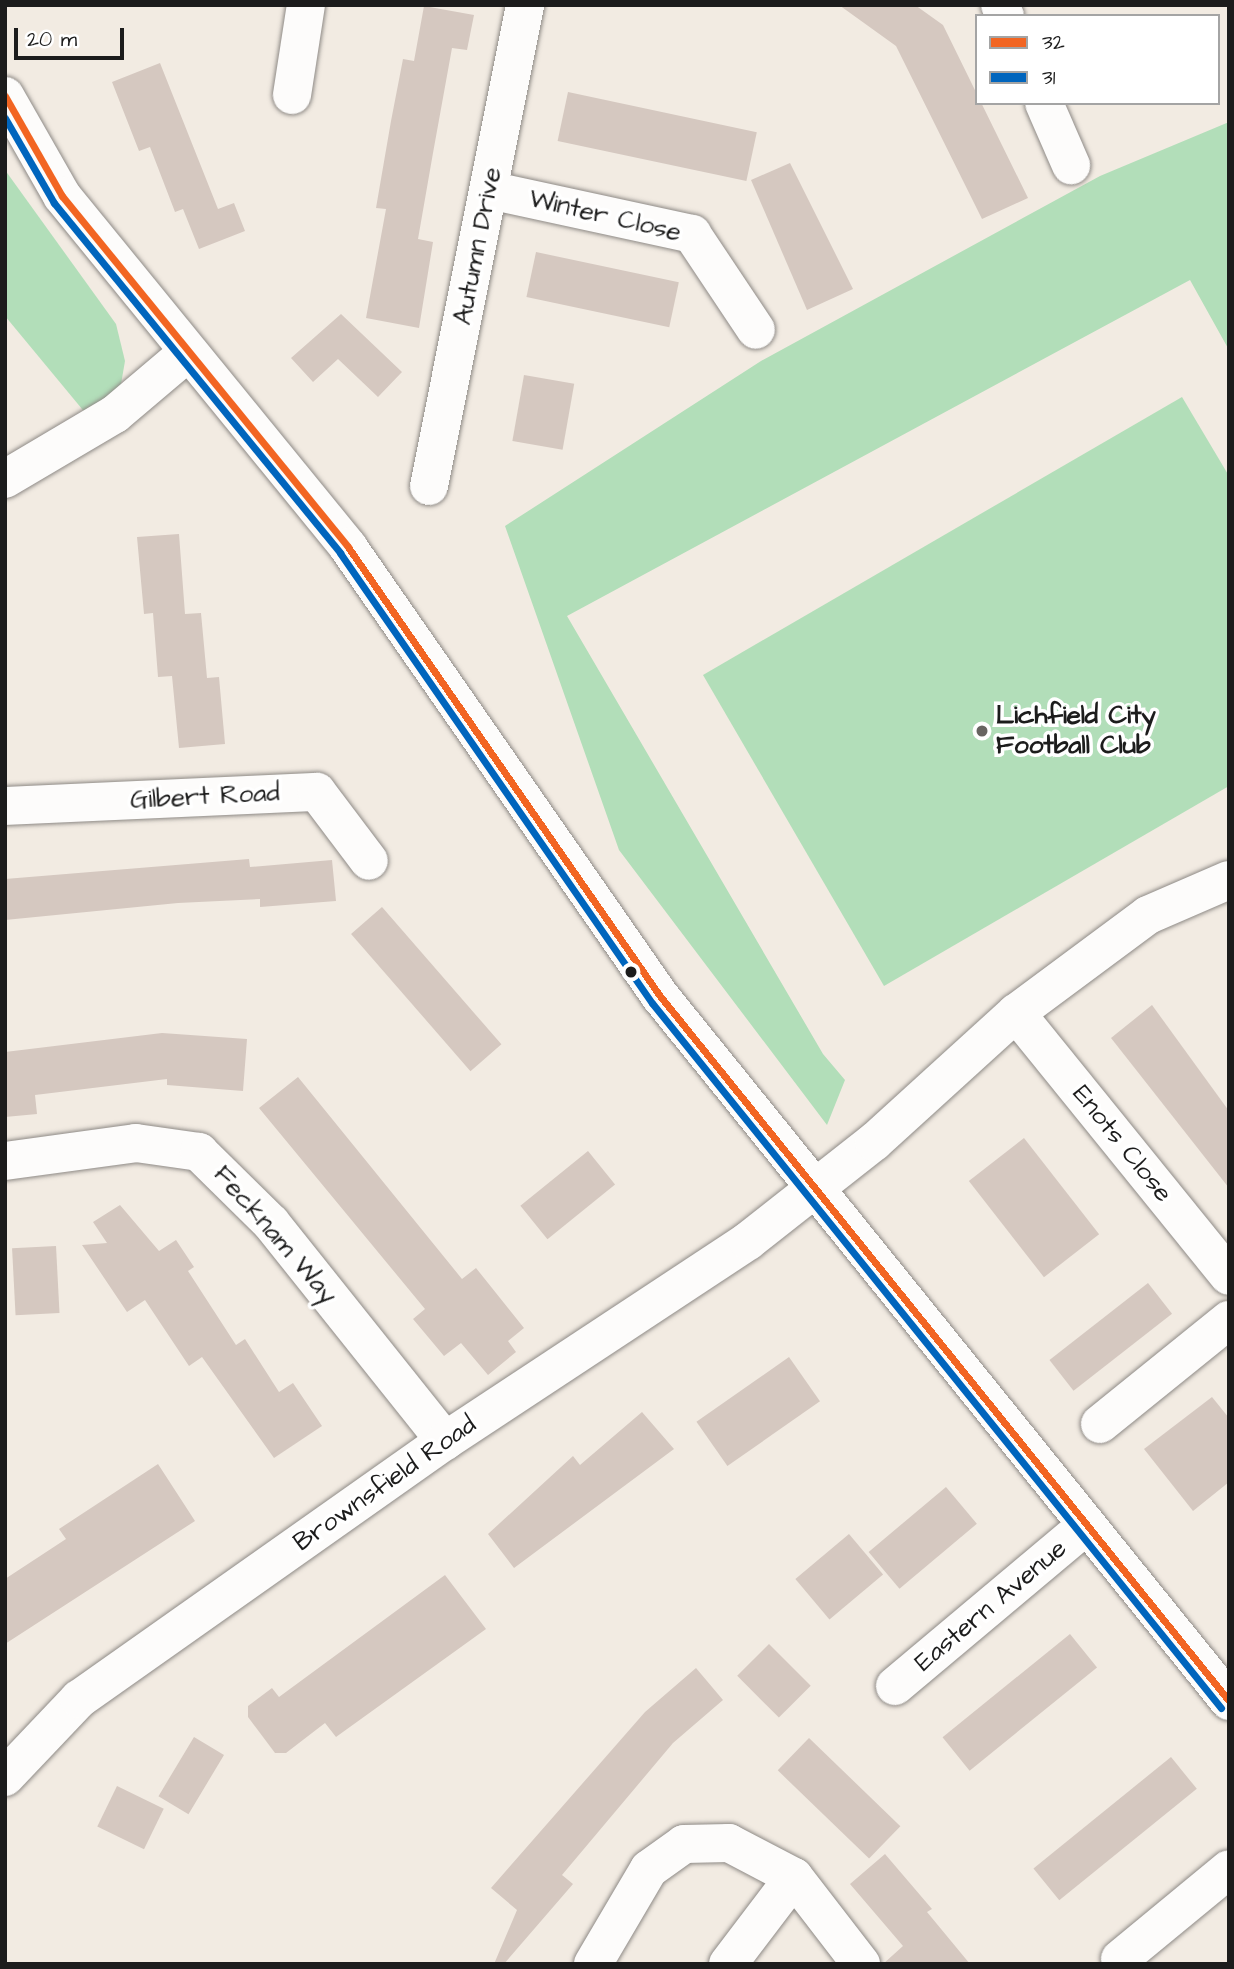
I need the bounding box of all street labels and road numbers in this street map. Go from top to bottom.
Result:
street label: Autumn Drive [447,165,509,327]
street label: Winter Close [526,183,684,249]
street label: Gilbert Road [129,778,281,816]
street label: Enots Close [1065,1079,1179,1209]
street label: Fecknam Way [206,1159,344,1311]
street label: Brownsfield Road [288,1409,482,1559]
street label: Eastern Avenue [909,1533,1073,1679]

